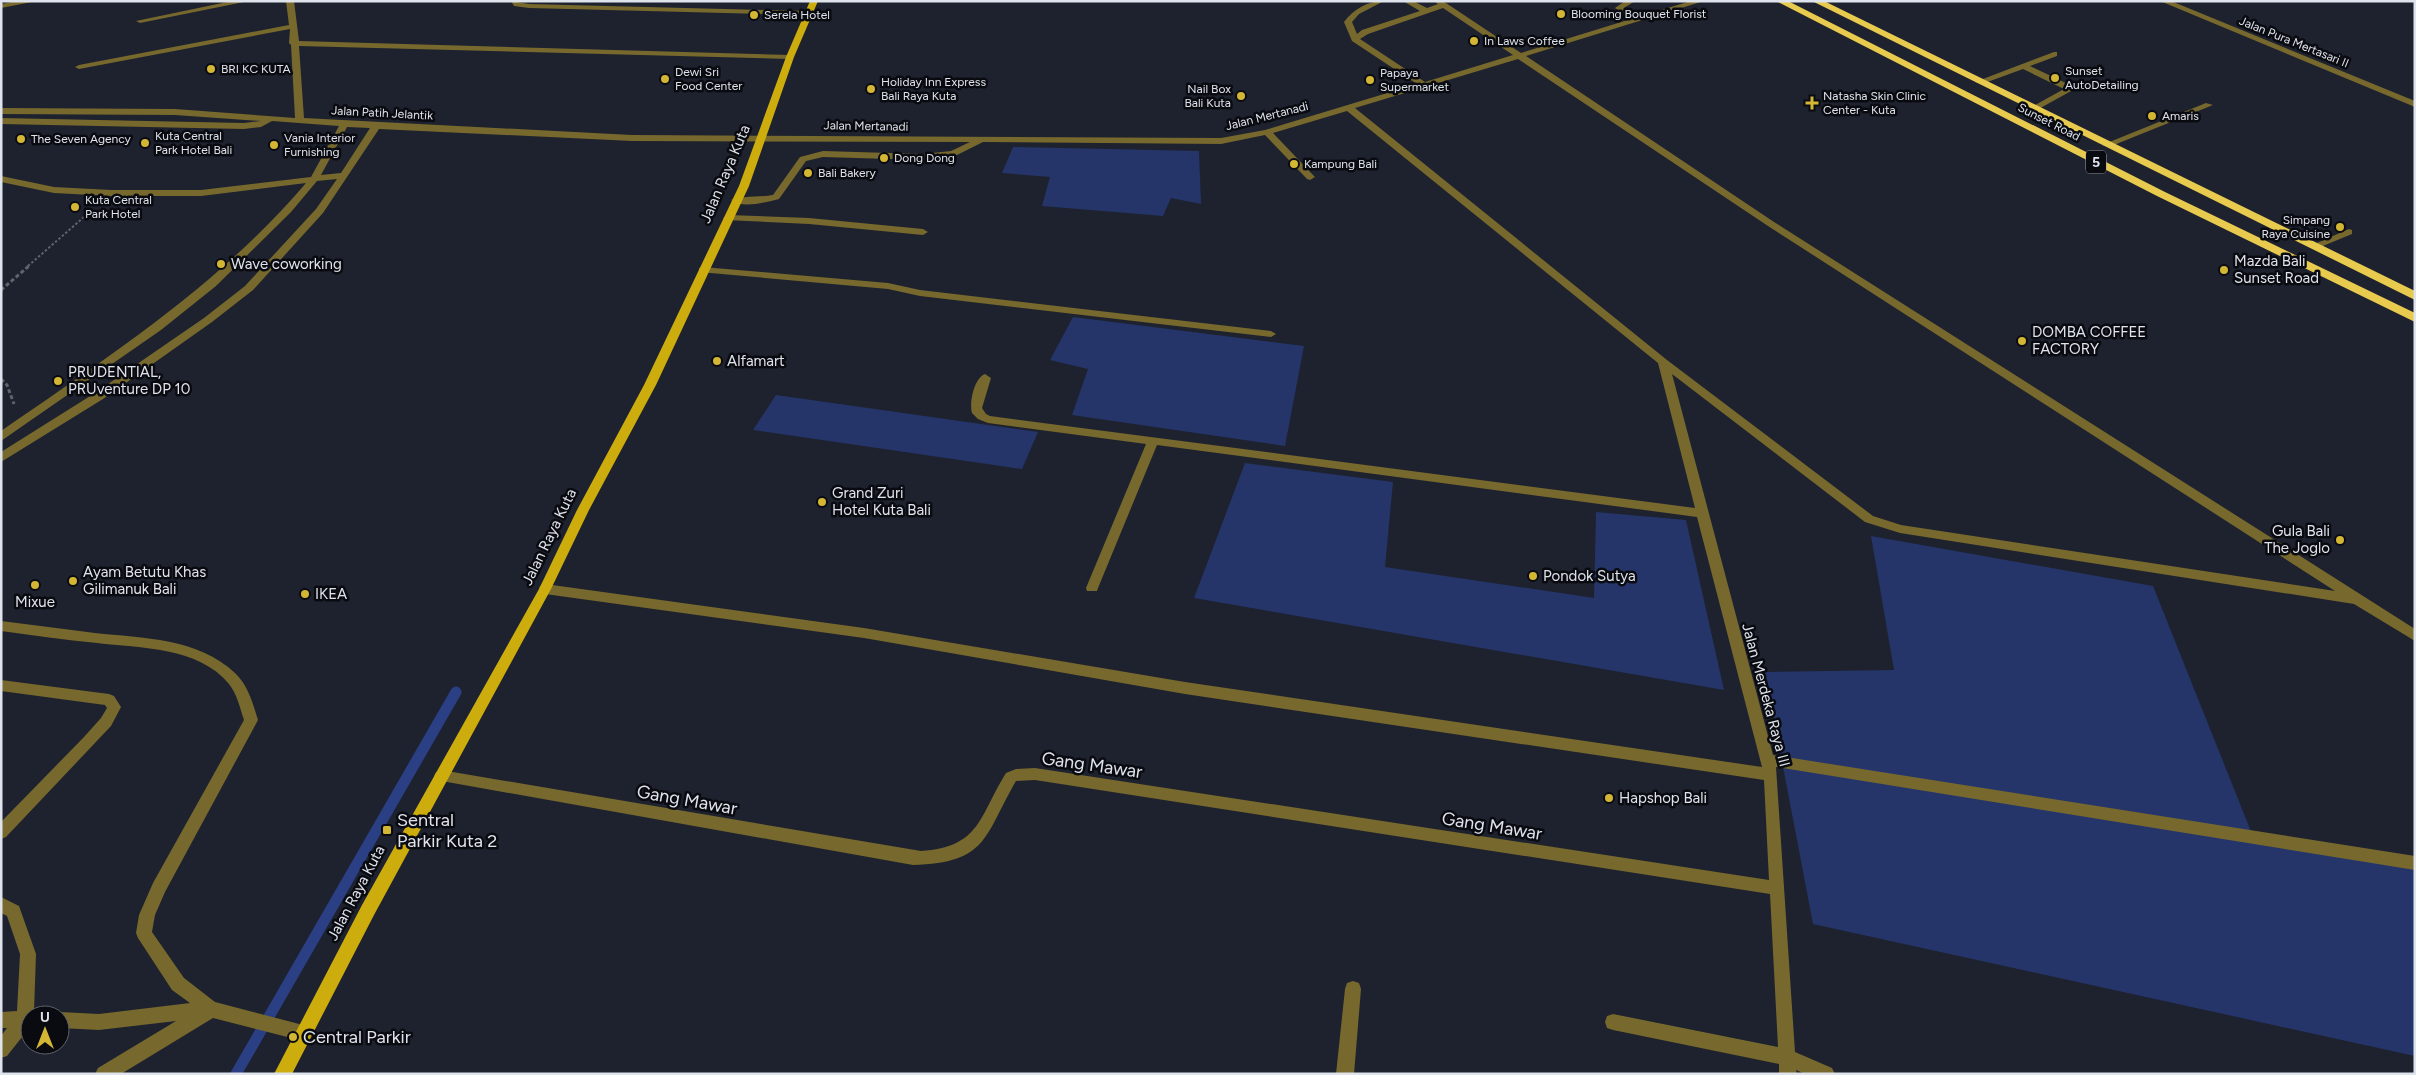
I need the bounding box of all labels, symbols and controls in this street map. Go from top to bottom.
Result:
place label: Blooming Bouquet Florist [1571,7,1707,21]
place label: Serela Hotel [764,8,830,22]
marker: Blooming Bouquet Florist [1555,8,1567,20]
marker: Serela Hotel [748,9,760,21]
street label: Jalan Pura Mertasari II [2237,14,2351,70]
place label: In Laws Coffee [1484,34,1565,48]
marker: In Laws Coffee [1468,35,1480,47]
place label: BRI KC KUTA [221,62,291,76]
marker: BRI KC KUTA [205,63,217,75]
place label: Sunset AutoDetailing [2065,64,2139,92]
place label: Dewi Sri Food Center [675,65,742,93]
place label: Papaya Supermarket [1380,66,1449,94]
marker: Sunset AutoDetailing [2049,72,2061,84]
marker: Dewi Sri Food Center [659,73,671,85]
marker: Papaya Supermarket [1364,74,1376,86]
place label: Holiday Inn Express Bali Raya Kuta [881,75,986,103]
place label: Nail Box Bali Kuta [1185,82,1231,110]
marker: Holiday Inn Express Bali Raya Kuta [865,83,877,95]
place label: Natasha Skin Clinic Center - Kuta [1823,89,1927,117]
marker: Nail Box Bali Kuta [1235,90,1247,102]
marker: Natasha Skin Clinic Center - Kuta [1805,96,1819,110]
street label: Jalan Mertanadi [1224,99,1310,133]
street label: Sunset Road [2016,100,2082,144]
street label: Jalan Patih Jelantik [331,103,433,123]
place label: Amaris [2162,109,2199,123]
marker: Amaris [2146,110,2158,122]
street label: Jalan Mertanadi [824,118,908,134]
street label: Jalan Raya Kuta [696,122,754,226]
place label: Kuta Central Park Hotel Bali [155,129,232,157]
place label: Vania Interior Furnishing [284,131,355,159]
place label: The Seven Agency [31,132,132,146]
marker: The Seven Agency [15,133,27,145]
marker: Kuta Central Park Hotel Bali [139,137,151,149]
marker: Vania Interior Furnishing [268,139,280,151]
road number: 5 [2086,150,2106,173]
place label: Dong Dong [894,151,955,165]
marker: Dong Dong [878,152,890,164]
place label: Kampung Bali [1304,157,1377,171]
marker: Kampung Bali [1288,158,1300,170]
place label: Bali Bakery [818,166,877,180]
marker: Bali Bakery [802,167,814,179]
place label: Kuta Central Park Hotel [85,193,152,221]
marker: Kuta Central Park Hotel [69,201,81,213]
place label: Simpang Raya Cuisine [2261,213,2330,241]
marker: Simpang Raya Cuisine [2334,221,2346,233]
place label: Mazda Bali Sunset Road [2234,252,2319,287]
place label: Wave coworking [231,255,342,273]
marker: Wave coworking [215,258,227,270]
marker: Mazda Bali Sunset Road [2218,264,2230,276]
place label: DOMBA COFFEE FACTORY [2032,323,2146,358]
marker: DOMBA COFFEE FACTORY [2016,335,2028,347]
place label: Alfamart [727,352,785,370]
marker: Alfamart [711,355,723,367]
place label: PRUDENTIAL, PRUventure DP 10 [68,363,190,398]
marker: PRUDENTIAL, PRUventure DP 10 [52,375,64,387]
place label: Grand Zuri Hotel Kuta Bali [832,484,931,519]
street label: Jalan Raya Kuta [518,486,580,588]
marker: Grand Zuri Hotel Kuta Bali [816,496,828,508]
place label: Gula Bali The Joglo [2264,522,2330,557]
marker: Gula Bali The Joglo [2334,534,2346,546]
place label: Ayam Betutu Khas Gilimanuk Bali [83,563,206,598]
place label: Pondok Sutya [1543,567,1636,585]
marker: Pondok Sutya [1527,570,1539,582]
marker: Ayam Betutu Khas Gilimanuk Bali [67,575,79,587]
marker: Mixue [29,579,41,591]
place label: IKEA [315,585,347,603]
marker: IKEA [299,588,311,600]
place label: Mixue [15,593,55,611]
street label: Jalan Merdeka Raya III [1738,621,1794,769]
street label: Gang Mawar [1040,747,1144,783]
street label: Gang Mawar [635,780,739,820]
place label: Hapshop Bali [1619,789,1707,807]
marker: Hapshop Bali [1603,792,1615,804]
street label: Gang Mawar [1440,807,1544,845]
place label: Sentral Parkir Kuta 2 [397,809,497,852]
marker: Sentral Parkir Kuta 2 [381,824,393,836]
street label: Jalan Raya Kuta [323,842,389,944]
north arrow [20,1005,70,1055]
text: U [40,1009,50,1026]
place label: Central Parkir [303,1026,411,1048]
marker: Central Parkir [287,1031,299,1043]

